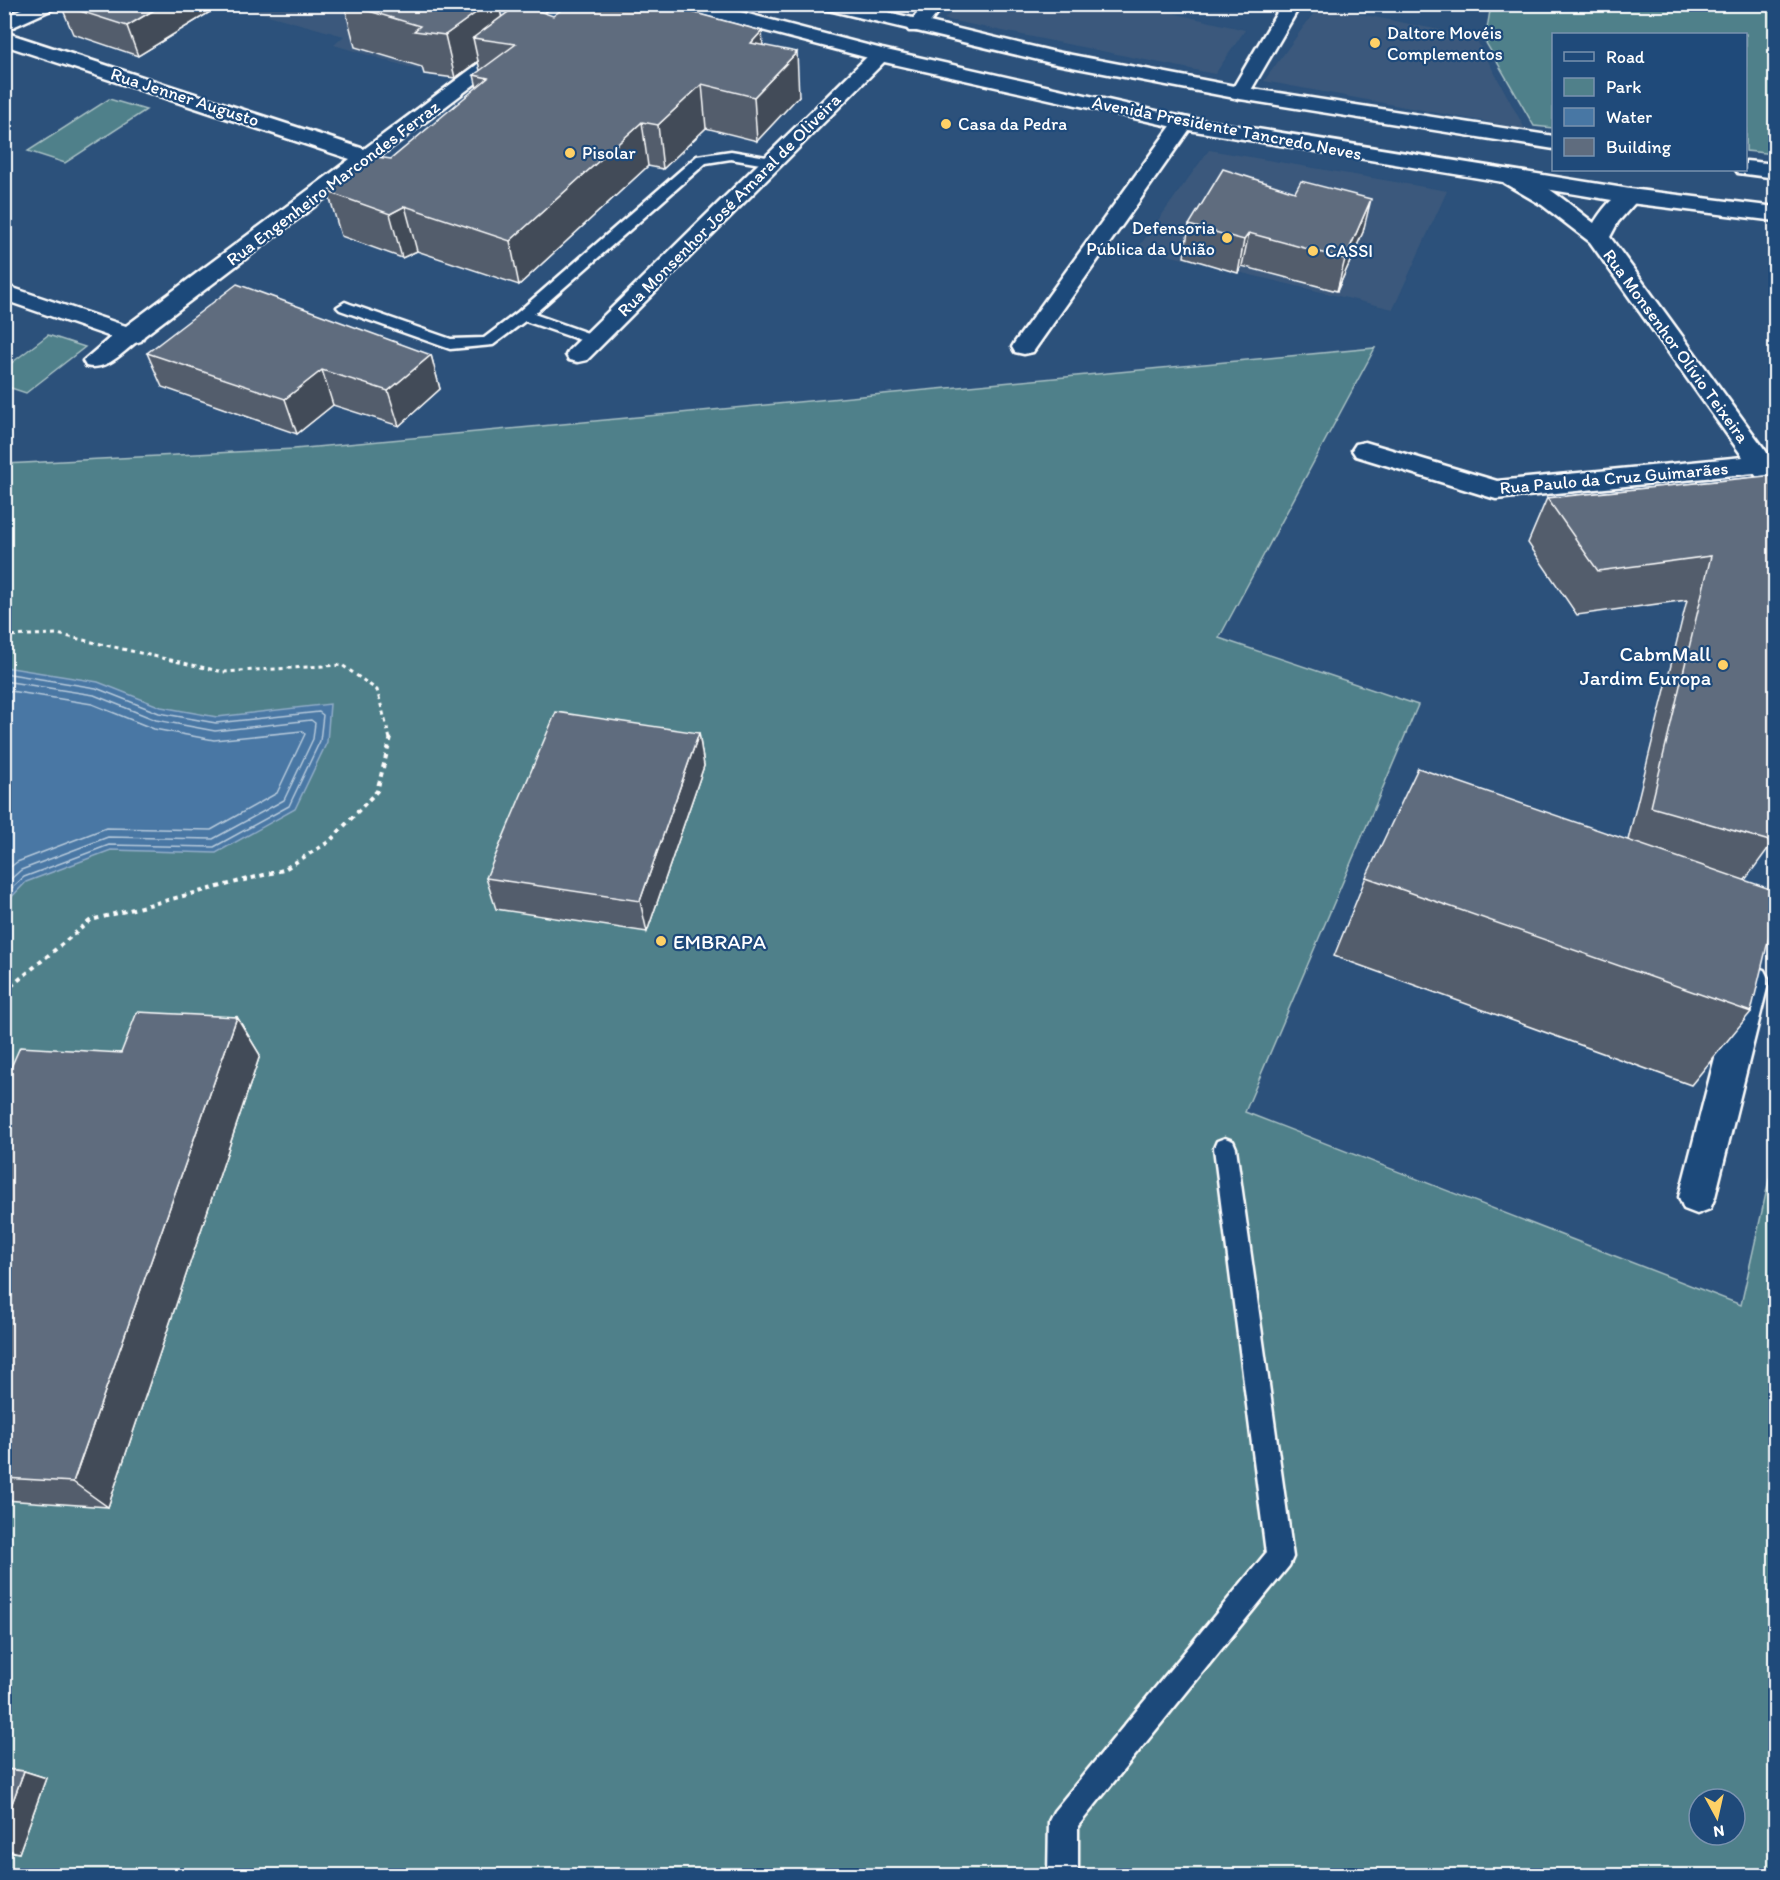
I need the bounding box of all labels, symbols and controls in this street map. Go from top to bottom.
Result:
place label: Daltore Movéis Complementos [1387,22,1503,65]
legend [1552,33,1747,171]
marker: Daltore Movéis Complementos [1368,36,1382,50]
text: Road [1606,46,1645,68]
street label: Rua Jenner Augusto [108,63,262,131]
text: Park [1606,76,1641,98]
street label: Rua Monsenhor José Amaral de Oliveira [613,88,846,321]
street label: Avenida Presidente Tancredo Neves [1090,91,1364,165]
street label: Rua Engenheiro Marcondes Ferraz [222,95,445,270]
text: Water [1606,106,1652,128]
place label: Casa da Pedra [958,113,1067,135]
marker: Casa da Pedra [939,117,953,131]
text: Building [1606,136,1672,158]
place label: Pisolar [582,142,636,164]
marker: Pisolar [563,146,577,160]
place label: Defensoria Pública da União [1086,217,1215,260]
marker: Defensoria Pública da União [1220,231,1234,245]
place label: CASSI [1325,240,1373,262]
marker: CASSI [1306,244,1320,258]
street label: Rua Monsenhor Olívio Teixeira [1598,245,1754,448]
street label: Rua Paulo da Cruz Guimarães [1499,457,1729,499]
place label: CabmMall Jardim Europa [1580,641,1711,690]
marker: CabmMall Jardim Europa [1716,658,1730,672]
place label: EMBRAPA [673,929,767,954]
marker: EMBRAPA [654,934,668,948]
north arrow [1687,1787,1747,1847]
text: N [1712,1821,1726,1842]

